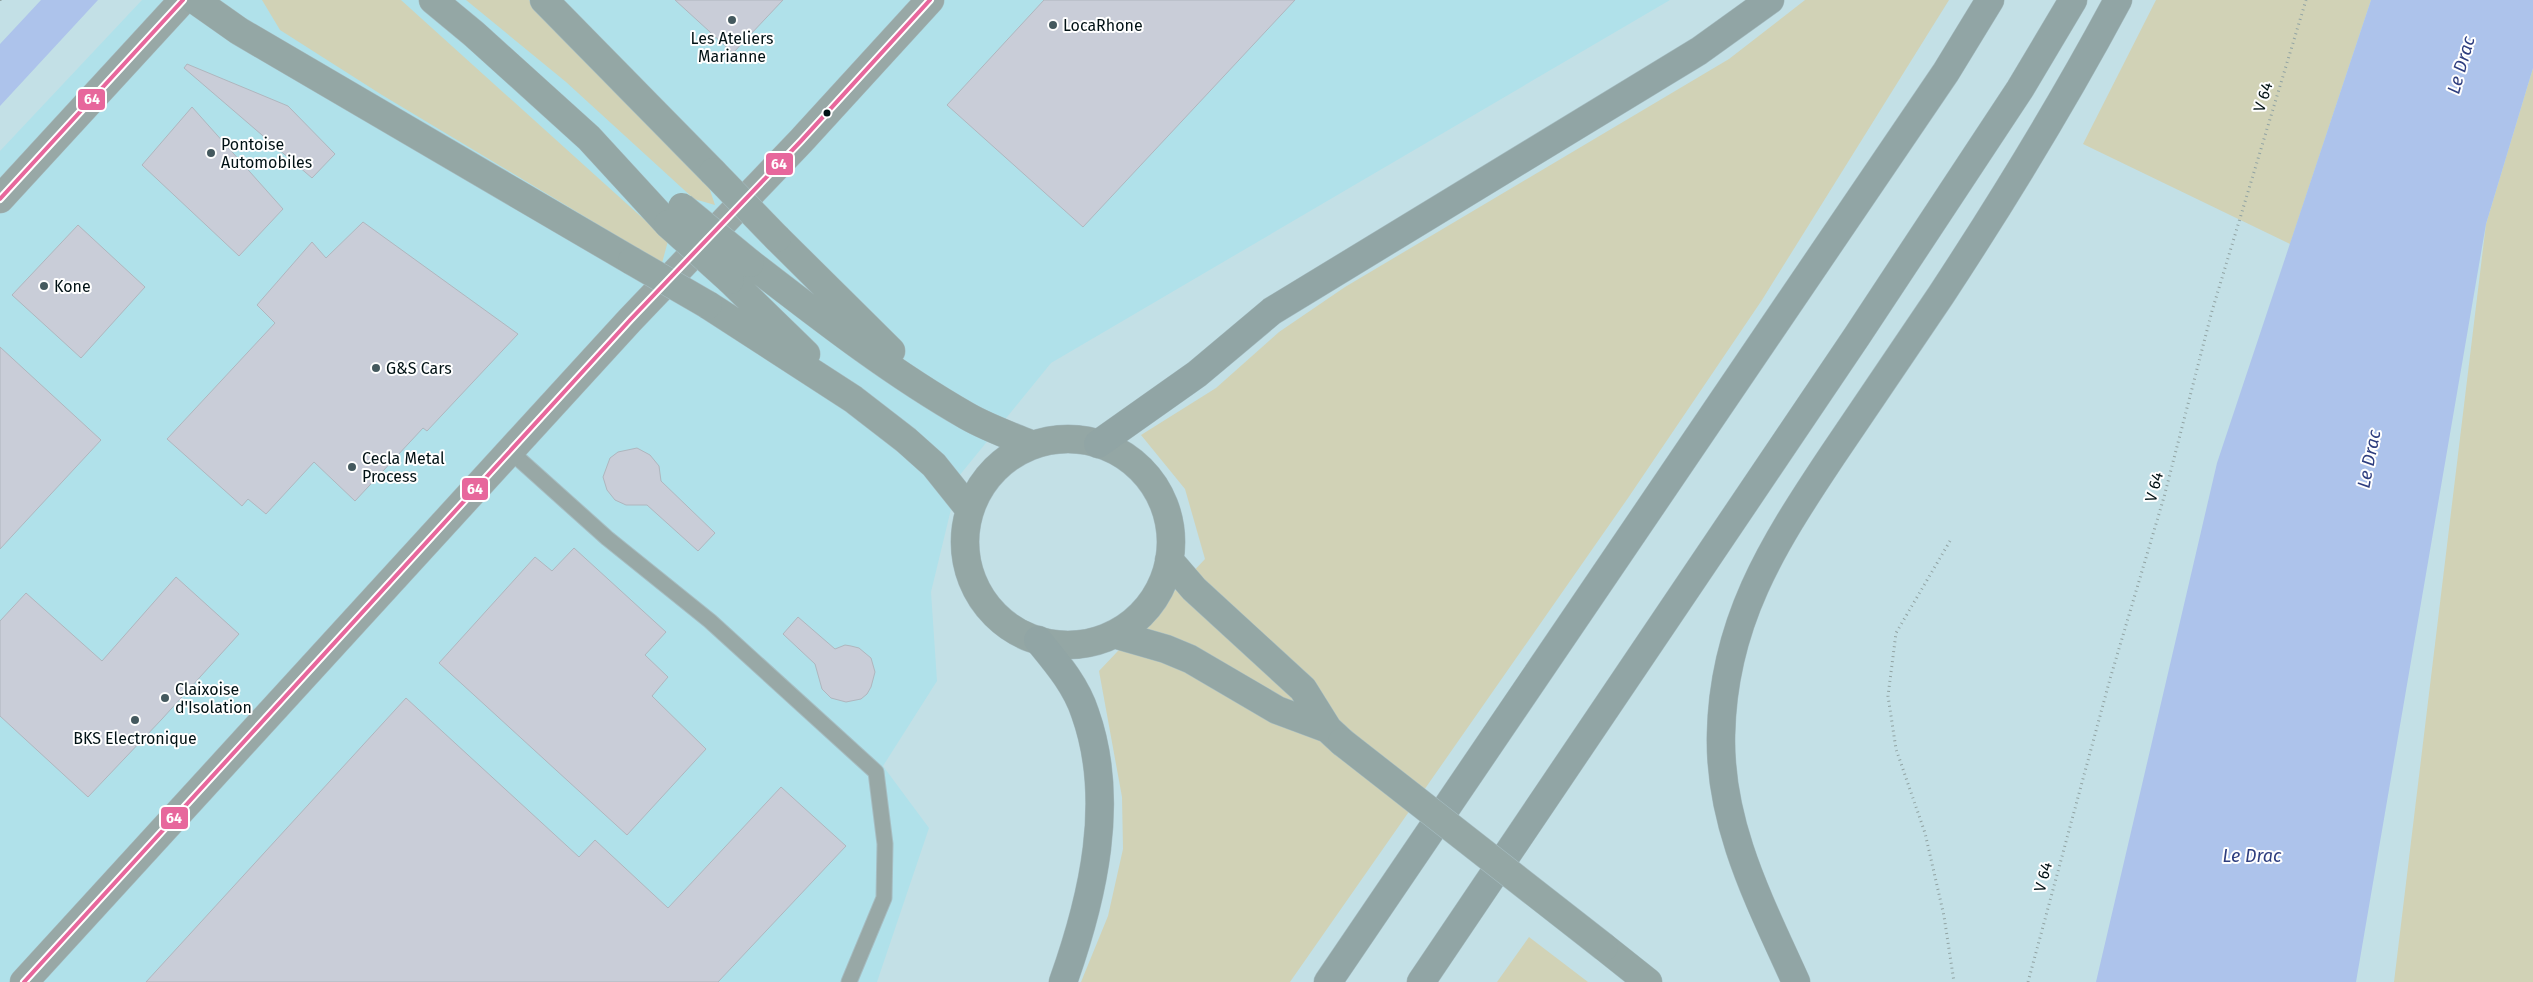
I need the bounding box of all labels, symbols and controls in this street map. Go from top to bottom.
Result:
marker: Les Ateliers Marianne [726,14,738,26]
place label: LocaRhone [1063,16,1143,35]
marker: LocaRhone [1047,19,1059,31]
place label: Les Ateliers Marianne [691,29,773,66]
water label: Le Drac [2442,33,2480,96]
street label: V 64 [2250,79,2277,114]
line badge: 64 [77,88,106,111]
text: 64 [84,91,100,108]
unlabelled marker [822,108,832,118]
place label: Pontoise Automobiles [221,135,312,172]
marker: Pontoise Automobiles [205,147,217,159]
line badge: 64 [765,152,794,176]
text: 64 [771,156,787,173]
place label: Kone [54,277,91,296]
marker: Kone [38,280,50,292]
place label: G&S Cars [386,359,452,378]
marker: G&S Cars [370,362,382,374]
water label: Le Drac [2353,427,2386,490]
place label: Cecla Metal Process [362,449,445,486]
marker: Cecla Metal Process [346,461,358,473]
street label: V 64 [2141,470,2167,504]
line badge: 64 [461,477,489,501]
text: 64 [467,481,483,498]
place label: Claixoise d'Isolation [175,680,252,717]
marker: Claixoise d'Isolation [159,692,171,704]
marker: BKS Electronique [129,714,141,726]
place label: BKS Electronique [73,729,197,748]
line badge: 64 [160,806,189,830]
text: 64 [166,810,182,827]
water label: Le Drac [2223,845,2282,867]
street label: V 64 [2030,860,2056,894]

